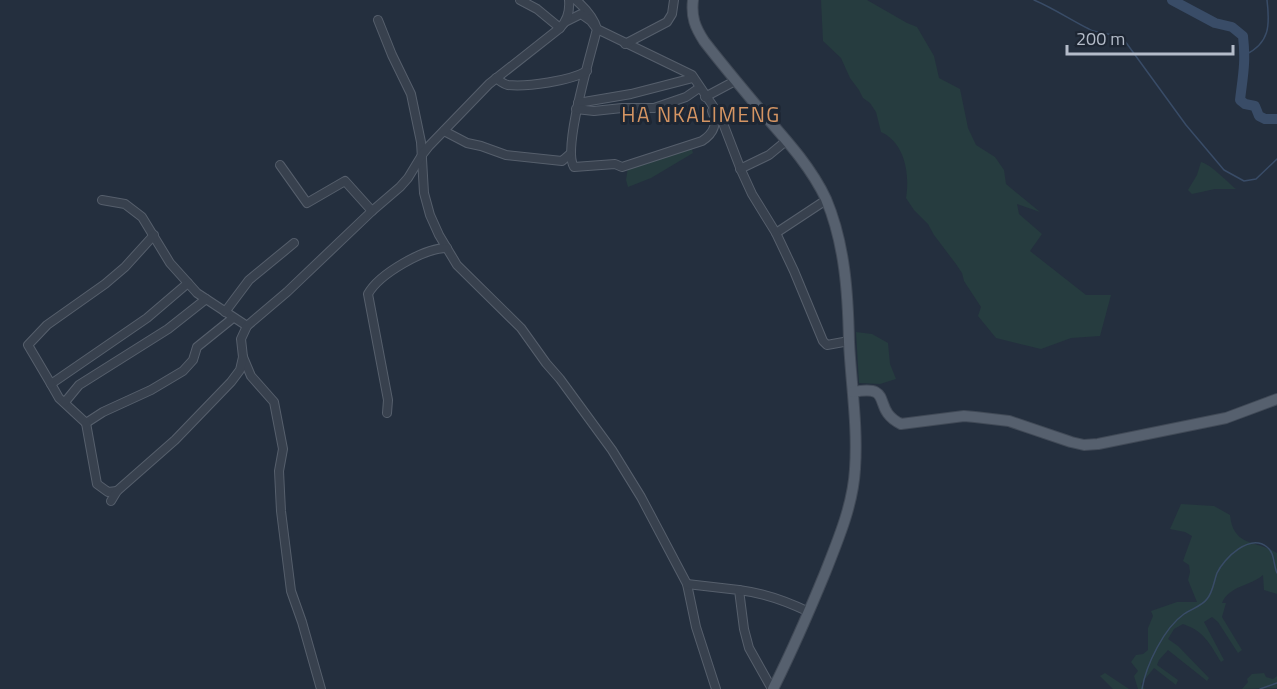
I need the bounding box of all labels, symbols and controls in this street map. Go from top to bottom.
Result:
scale bar [1067,18,1234,56]
text: 200 m [1076,25,1125,52]
district label: HA NKALIMENG [621,98,781,130]

